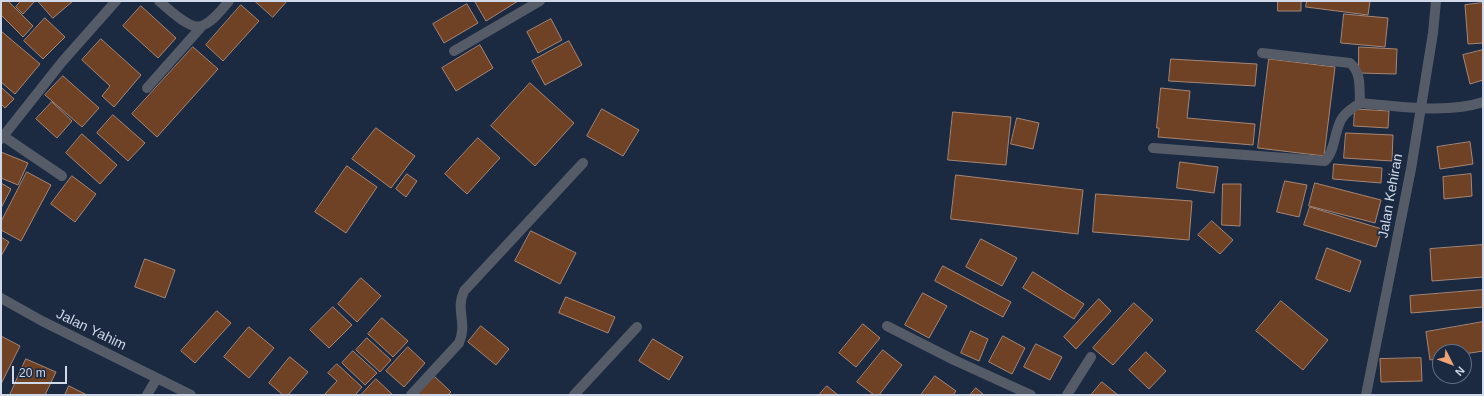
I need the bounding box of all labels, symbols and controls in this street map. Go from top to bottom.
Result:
street label: Jalan Kehiran [1375,152,1407,240]
street label: Jalan Yahim [53,306,129,354]
north arrow [1432,344,1472,384]
scale bar [14,358,69,384]
text: N [1453,364,1467,378]
text: 20 m [19,366,46,380]

